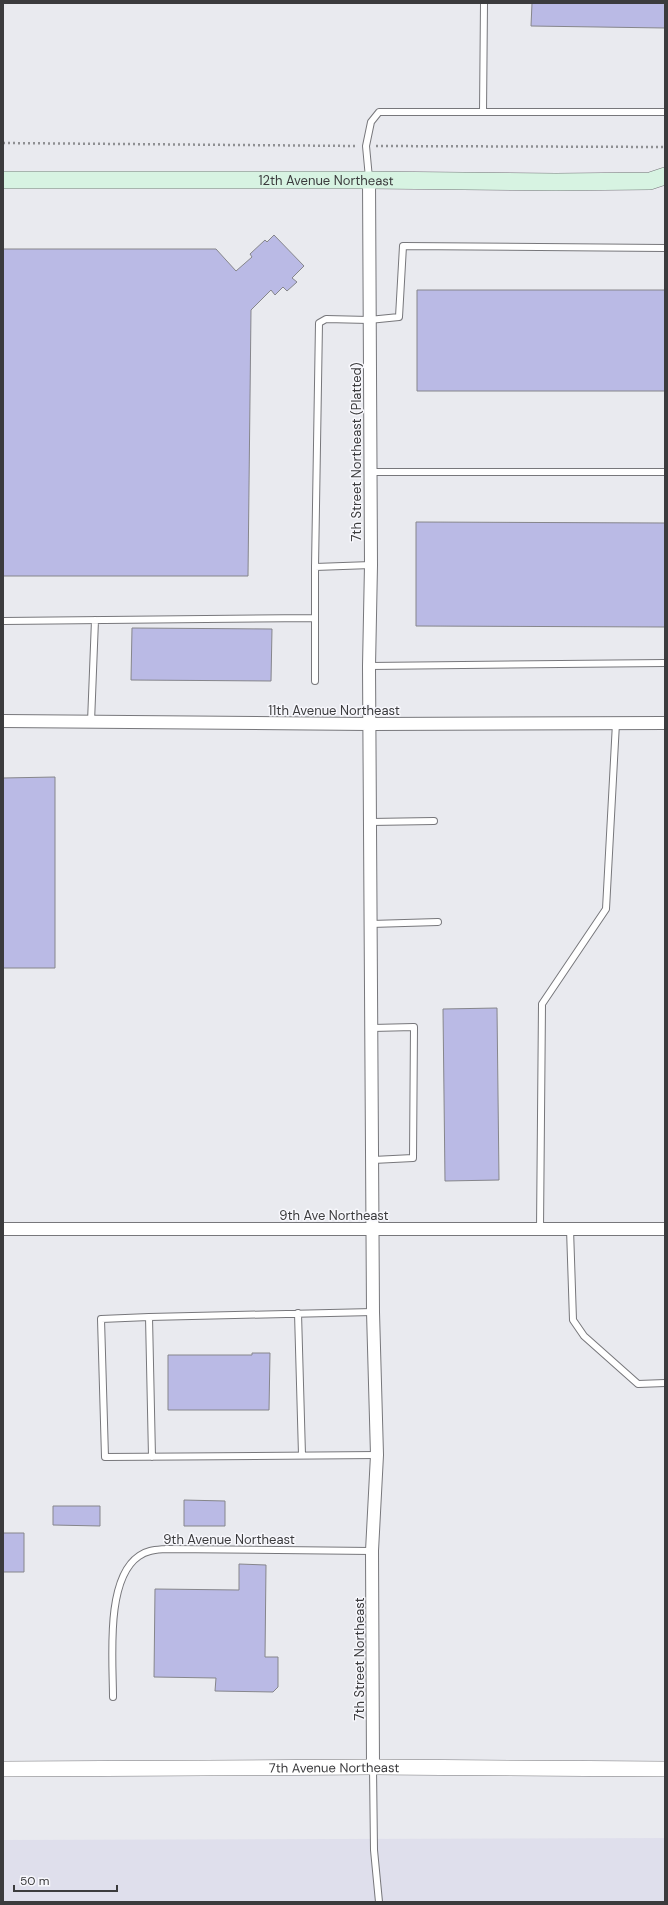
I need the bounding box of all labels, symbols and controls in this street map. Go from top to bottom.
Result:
street label: 12th Avenue Northeast [258,172,394,189]
street label: 7th Street Northeast (Platted) [348,362,365,542]
street label: 11th Avenue Northeast [268,702,400,719]
street label: 9th Ave Northeast [279,1207,389,1224]
street label: 9th Avenue Northeast [163,1531,295,1548]
street label: 7th Street Northeast [351,1597,368,1721]
street label: 7th Avenue Northeast [269,1759,399,1777]
scale bar [14,1867,117,1893]
text: 50 m [20,1873,49,1889]

